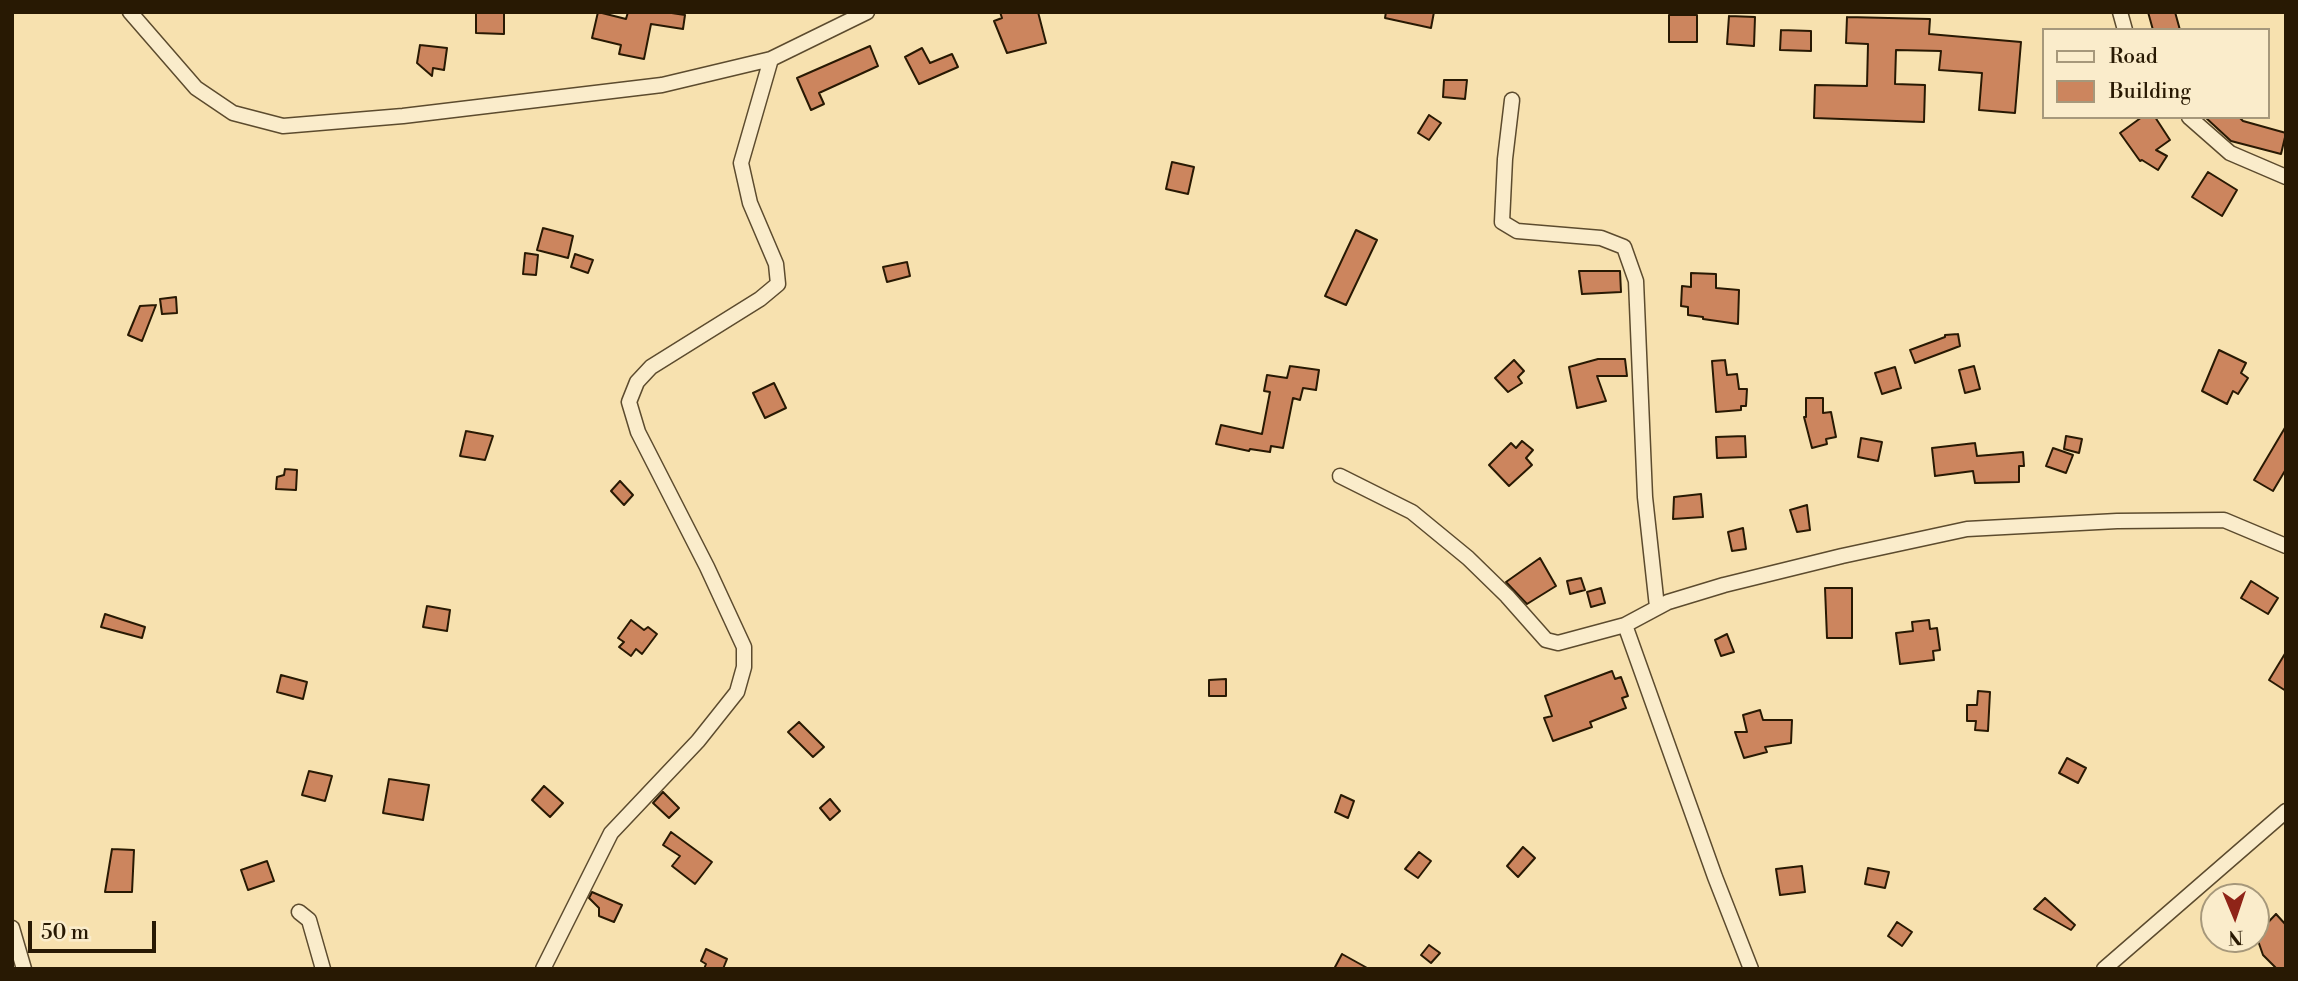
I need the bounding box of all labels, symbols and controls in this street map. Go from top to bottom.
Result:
legend [2042,28,2270,119]
text: Road [2109,44,2158,70]
text: Building [2109,79,2191,105]
north arrow [2200,883,2270,953]
scale bar [32,908,159,952]
text: 50 m [41,920,89,946]
text: N [2228,925,2244,949]

